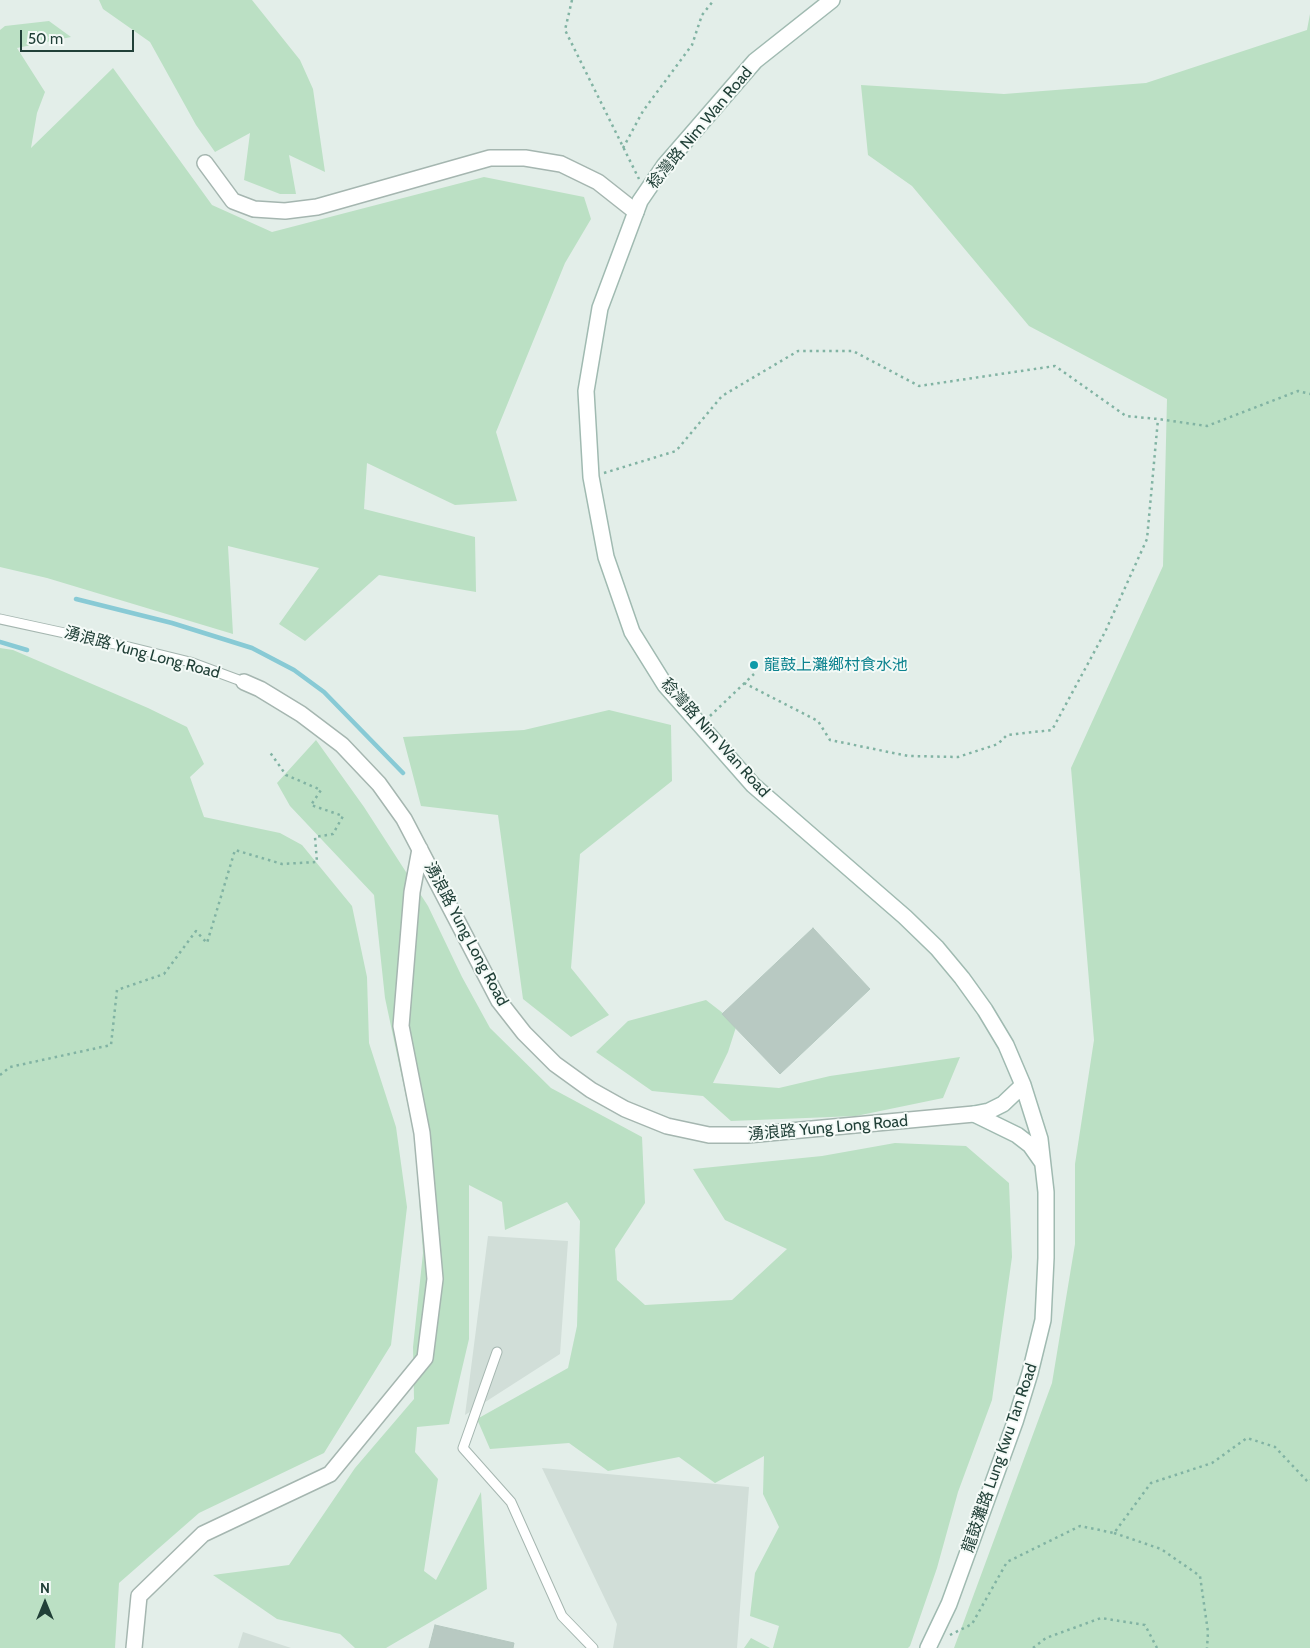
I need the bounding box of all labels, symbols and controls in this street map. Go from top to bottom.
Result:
scale bar [22,20,136,52]
text: 50 m [28,30,63,48]
street label: 稔灣路 Nim Wan Road [643,63,757,193]
street label: 湧浪路 Yung Long Road [62,623,222,683]
place label: 龍鼓上灘鄉村食水池 [764,655,908,675]
marker: 龍鼓上灘鄉村食水池 [748,659,760,671]
street label: 稔灣路 Nim Wan Road [657,675,773,801]
street label: 湧浪路 Yung Long Road [420,859,512,1009]
street label: 湧浪路 Yung Long Road [747,1111,909,1145]
street label: 龍鼓灘路 Lung Kwu Tan Road [959,1361,1041,1555]
north arrow [20,1578,70,1628]
text: N [40,1579,50,1597]

